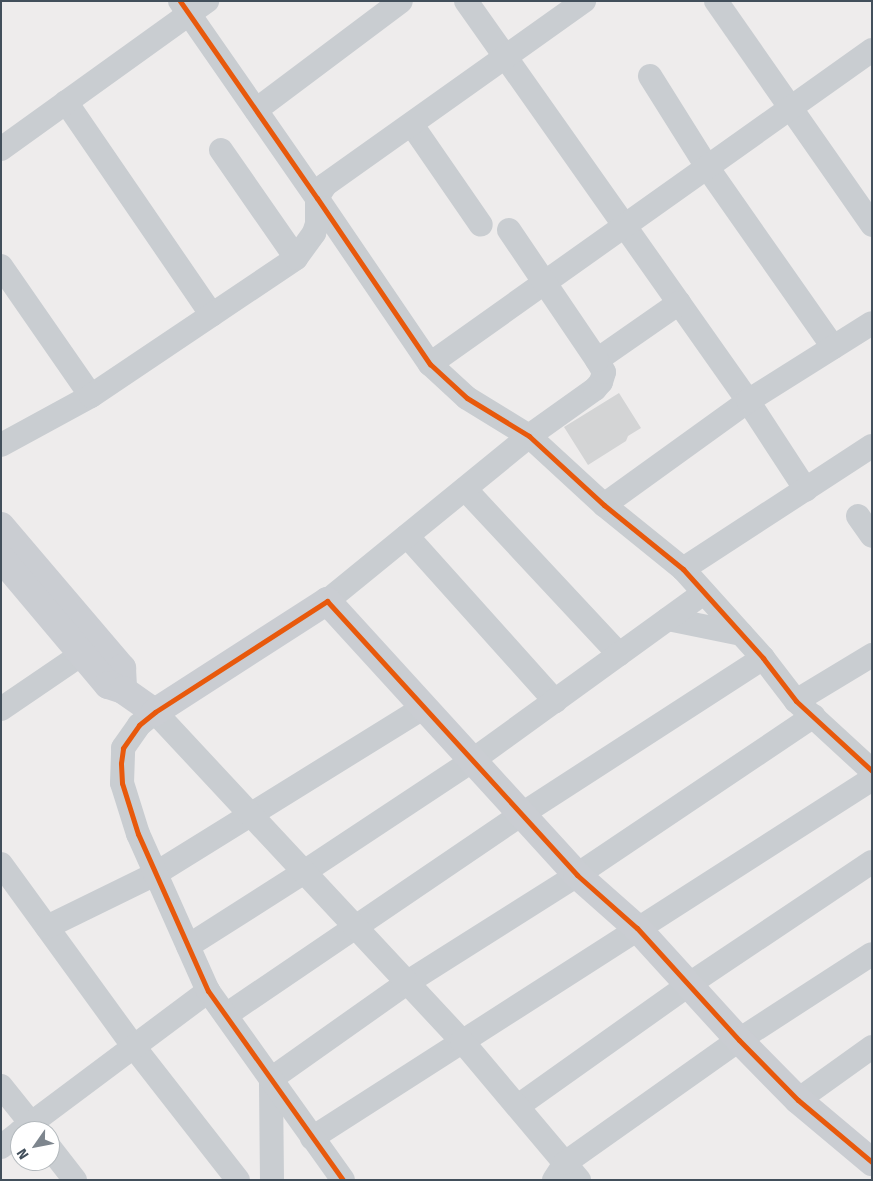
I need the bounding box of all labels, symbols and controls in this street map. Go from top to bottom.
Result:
north arrow [10,1121,60,1171]
text: N [13,1145,33,1162]

